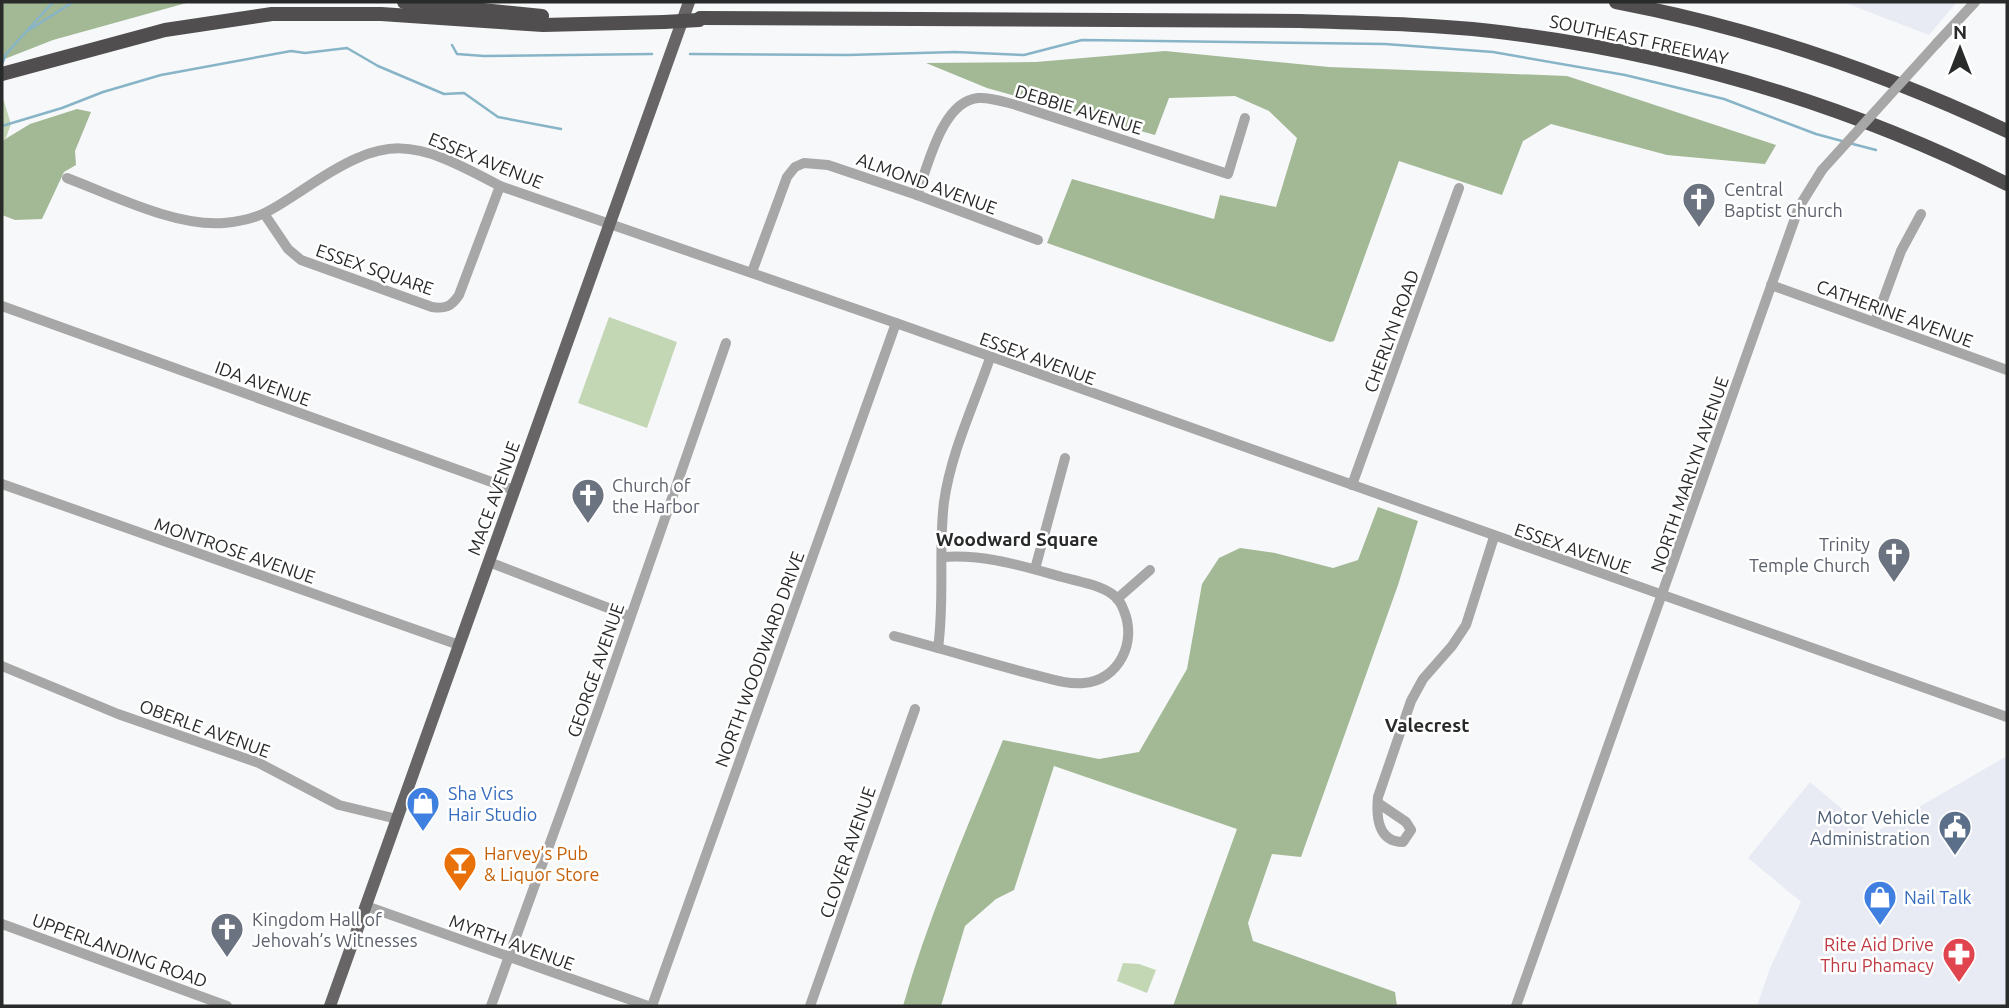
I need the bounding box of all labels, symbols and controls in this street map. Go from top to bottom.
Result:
street label: SOUTHEAST FREEWAY [1548,10,1731,68]
north arrow [1925,14,1995,84]
text: N [1953,21,1967,43]
street label: DEBBIE AVENUE [1013,80,1145,138]
street label: ESSEX AVENUE [426,128,546,192]
street label: ALMOND AVENUE [854,148,1000,218]
place label: Central Baptist Church [1724,179,1843,220]
church icon: Central Baptist Church [1680,180,1718,229]
street label: ESSEX SQUARE [313,240,436,299]
street label: CHERLYN ROAD [1360,267,1422,395]
street label: CATHERINE AVENUE [1814,275,1976,351]
street label: ESSEX AVENUE [977,328,1099,388]
street label: IDA AVENUE [212,356,314,410]
street label: NORTH MARLYN AVENUE [1646,374,1732,574]
street label: MACE AVENUE [463,438,523,558]
place label: Church of the Harbor [612,475,700,516]
church icon: Church of the Harbor [569,476,607,525]
street label: MONTROSE AVENUE [152,513,318,587]
street label: ESSEX AVENUE [1512,519,1634,577]
district label: Woodward Square [936,528,1098,550]
place label: Trinity Temple Church [1749,534,1870,575]
church icon: Trinity Temple Church [1875,535,1913,584]
street label: NORTH WOODWARD DRIVE [711,548,807,770]
street label: GEORGE AVENUE [563,600,627,740]
street label: OBERLE AVENUE [137,695,273,761]
district label: Valecrest [1385,714,1469,736]
place label: Sha Vics Hair Studio [448,783,537,824]
shop icon: Sha Vics Hair Studio [404,784,442,833]
street label: CLOVER AVENUE [815,784,879,920]
place label: Motor Vehicle Administration [1810,807,1930,848]
public building icon: Motor Vehicle Administration [1936,808,1974,857]
place label: Harvey’s Pub & Liquor Store [484,843,599,884]
bar icon: Harvey’s Pub & Liquor Store [441,844,479,893]
shop icon: Nail Talk [1861,878,1899,927]
place label: Nail Talk [1904,887,1972,907]
street label: UPPERLANDING ROAD [30,909,210,991]
place label: Kingdom Hall of Jehovah’s Witnesses [252,909,418,950]
church icon: Kingdom Hall of Jehovah’s Witnesses [208,910,246,959]
street label: MYRTH AVENUE [447,910,577,974]
place label: Rite Aid Drive Thru Phamacy [1820,934,1934,975]
pharmacy icon: Rite Aid Drive Thru Phamacy [1940,935,1978,984]

